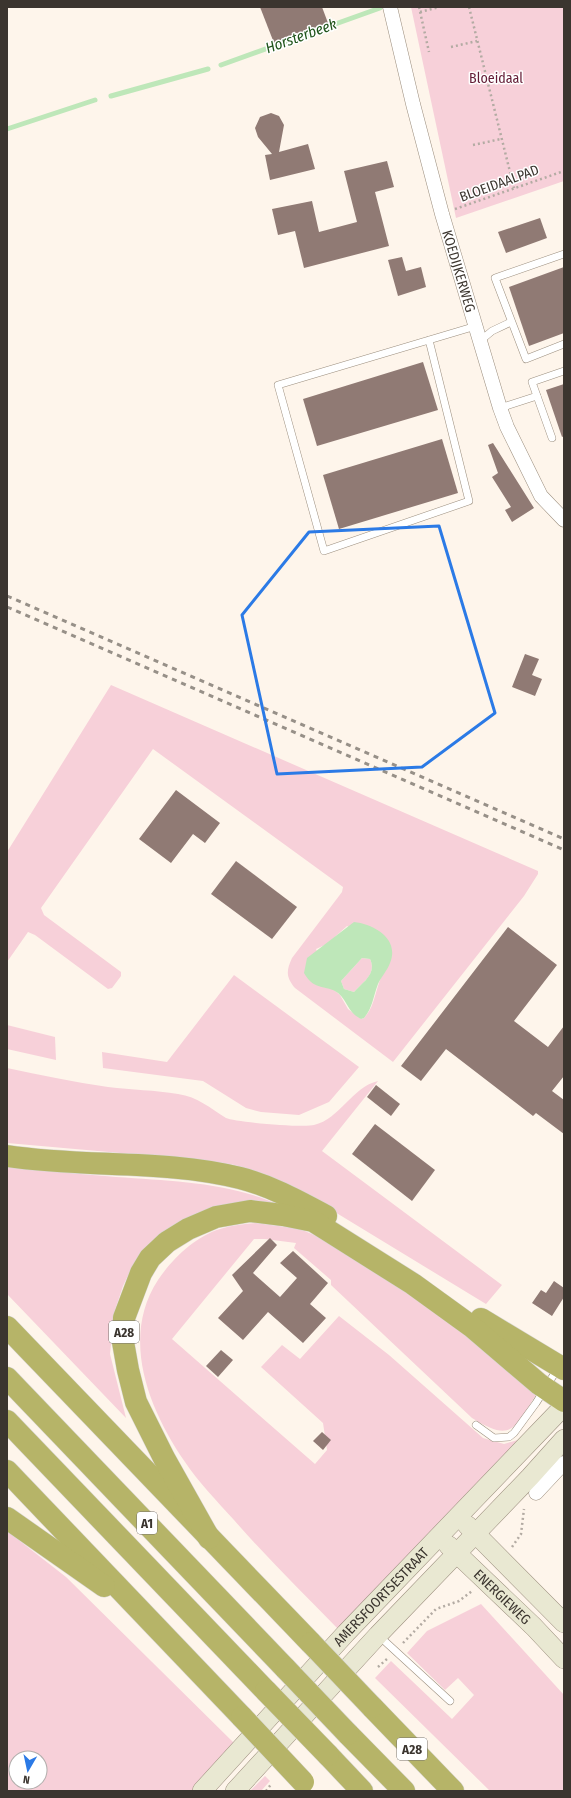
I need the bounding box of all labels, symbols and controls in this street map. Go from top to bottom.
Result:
water label: Horsterbeek [263,15,340,57]
park label: Bloeidaal [469,70,523,87]
street label: BLOEIDAALPAD [457,161,541,206]
street label: KOEDIJKERWEG [438,228,479,314]
road number: A28 [109,1321,139,1343]
road number: A1 [137,1512,157,1534]
street label: AMERSFOORTSESTRAAT [330,1544,433,1650]
street label: ENERGIEWEG [470,1566,534,1628]
road number: A28 [397,1738,427,1760]
north arrow [8,1750,48,1790]
text: N [22,1772,31,1786]

